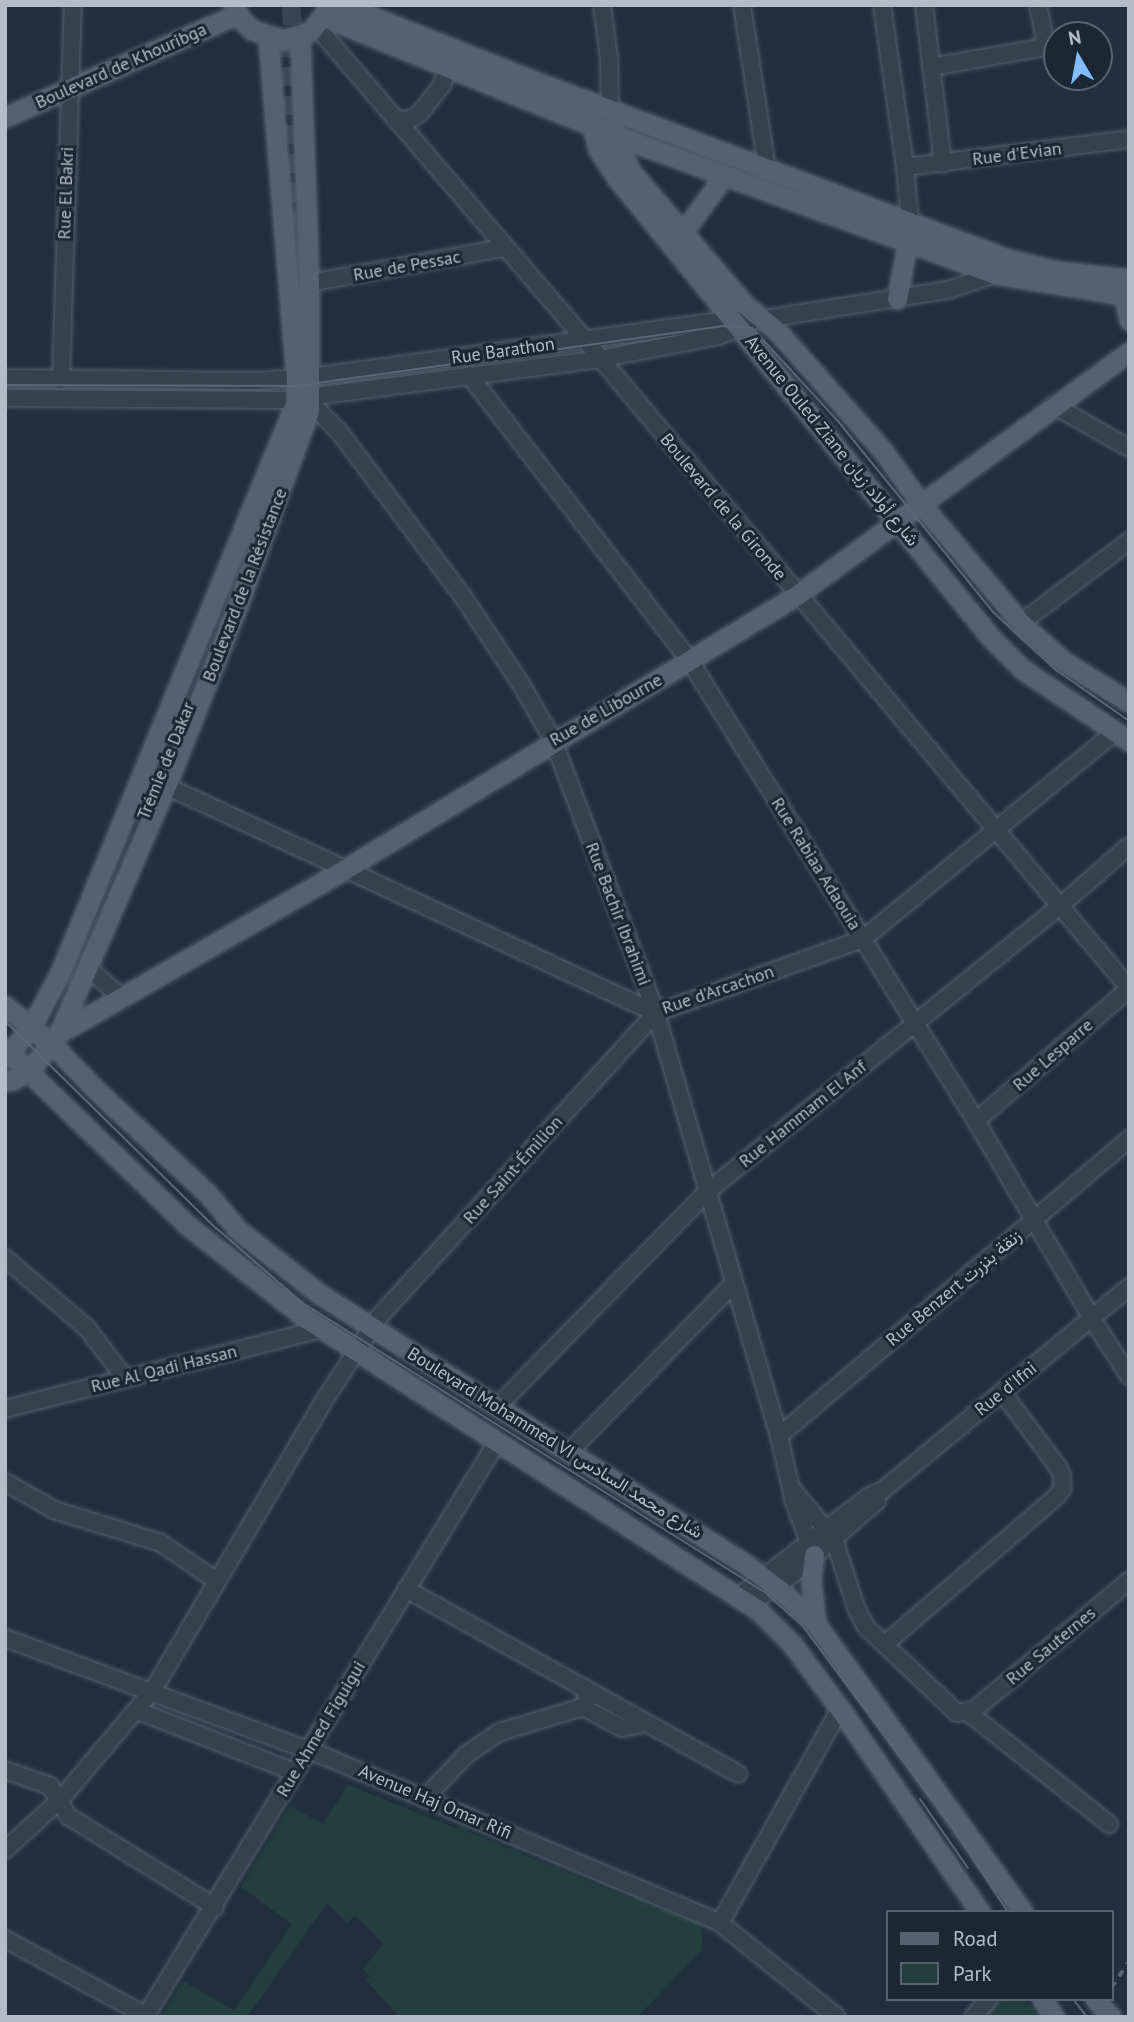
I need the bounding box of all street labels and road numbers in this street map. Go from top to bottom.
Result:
street label: Boulevard de Khouribga [32,18,210,114]
street label: Rue d'Evian [971,138,1063,170]
street label: Rue El Bakri [54,146,78,240]
street label: Rue de Pessac [352,246,462,286]
street label: Avenue Ouled Ziane شارع أولاد زيان [740,331,924,551]
street label: Rue Barathon [450,333,556,369]
street label: Boulevard de la Gironde [655,429,791,585]
street label: Boulevard de la Résistance [198,485,292,685]
street label: Rue de Libourne [546,669,666,751]
street label: Trémie de Dakar [133,699,199,823]
street label: Rue Rabiaa Adaouia [766,793,866,935]
street label: Rue Bachir Ibrahimi [581,839,655,989]
street label: Rue d'Arcachon [659,961,777,1019]
street label: Rue Lesparre [1008,1014,1098,1096]
street label: Rue Hammam El Anf [735,1056,871,1172]
street label: Rue Saint-Émilion [459,1111,567,1229]
street label: Rue Benzert زنقة بنزرت [882,1225,1026,1351]
street label: Rue Al Qadi Hassan [88,1340,240,1398]
street label: Boulevard Mohammed VI شارع محمد السادس [403,1343,707,1543]
street label: Rue d'Ifni [971,1357,1041,1421]
street label: Rue Sauternes [1002,1602,1100,1690]
street label: Rue Ahmed Figuigui [272,1657,370,1801]
street label: Avenue Haj Omar Rifi [355,1760,515,1844]

